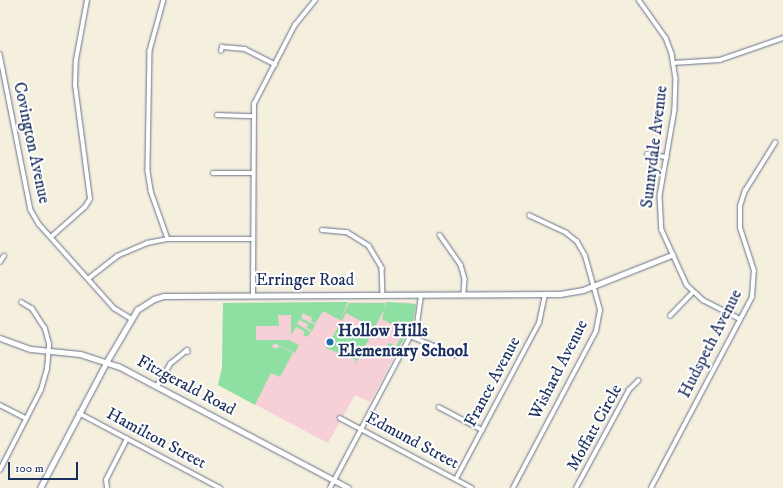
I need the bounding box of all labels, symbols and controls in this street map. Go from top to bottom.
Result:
street label: Covington Avenue [8,80,54,206]
street label: Sunnydale Avenue [637,85,673,209]
street label: Erringer Road [256,271,354,291]
street label: Hudspeth Avenue [675,286,747,402]
street label: Wishard Avenue [525,317,593,423]
place label: Hollow Hills Elementary School [338,322,468,362]
street label: France Avenue [461,334,525,430]
marker: Hollow Hills Elementary School [325,337,335,347]
street label: Fitzgerald Road [133,351,239,421]
street label: Moffatt Circle [563,381,627,475]
street label: Hamilton Street [103,404,209,474]
street label: Edmund Street [362,408,462,474]
scale bar [10,454,80,480]
text: 100 m [15,461,44,476]

